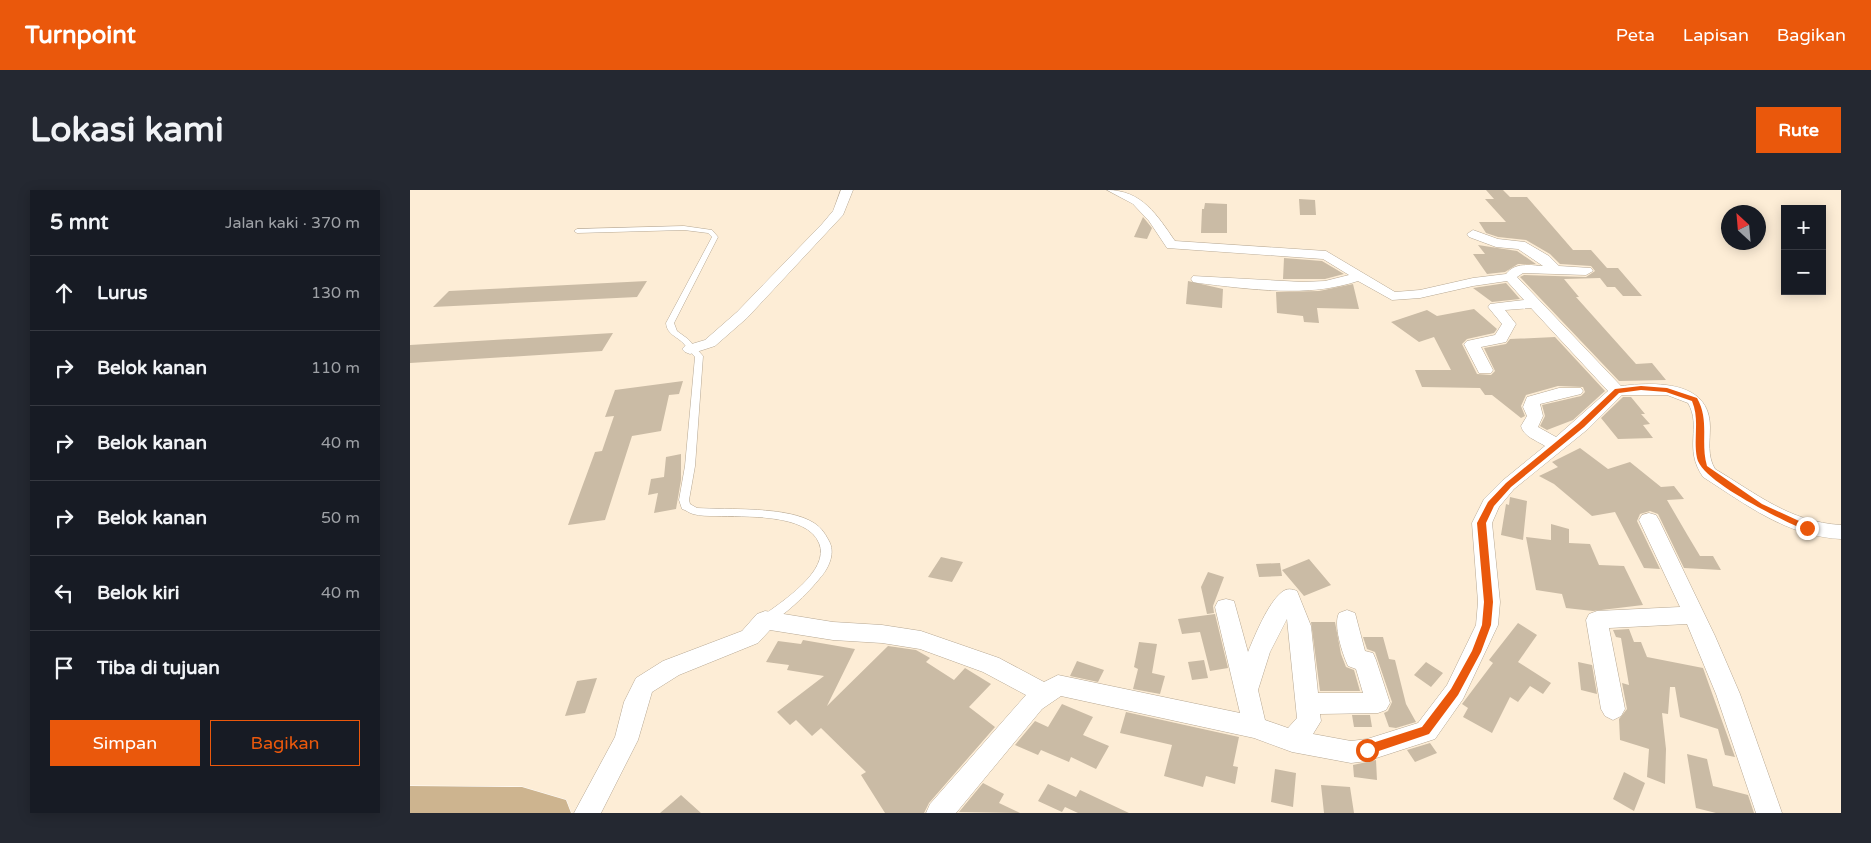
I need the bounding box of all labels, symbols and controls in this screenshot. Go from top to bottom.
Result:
text: Turnpoint [25,21,136,50]
text: Peta [1616,24,1655,46]
text: Lapisan [1683,24,1749,46]
text: Bagikan [1777,24,1846,46]
button: Rute [1756,107,1841,153]
text: Lokasi kami [30,109,224,151]
north arrow [1721,205,1766,250]
map controls [1781,205,1826,295]
button: + [1781,205,1826,250]
text: 5 mnt [50,210,109,235]
text: Jalan kaki · 370 m [225,213,360,233]
button: − [1781,250,1826,295]
icon: ahead [50,279,78,307]
text: Lurus [97,282,147,304]
text: 130 m [311,283,360,303]
icon: right [50,354,78,382]
text: Belok kanan [97,357,207,379]
text: 110 m [311,358,360,378]
icon: right [50,429,78,457]
text: Belok kanan [97,432,207,454]
text: 40 m [321,433,360,453]
icon: right [50,504,78,532]
text: Belok kanan [97,507,207,529]
text: 50 m [321,508,360,528]
route end [1796,517,1819,540]
icon: left [50,579,78,607]
text: Belok kiri [97,582,180,604]
text: 40 m [321,583,360,603]
icon: arrive [50,654,78,682]
text: Tiba di tujuan [97,657,220,679]
button: Simpan [50,720,200,766]
button: Bagikan [210,720,360,766]
route start [1356,739,1379,762]

